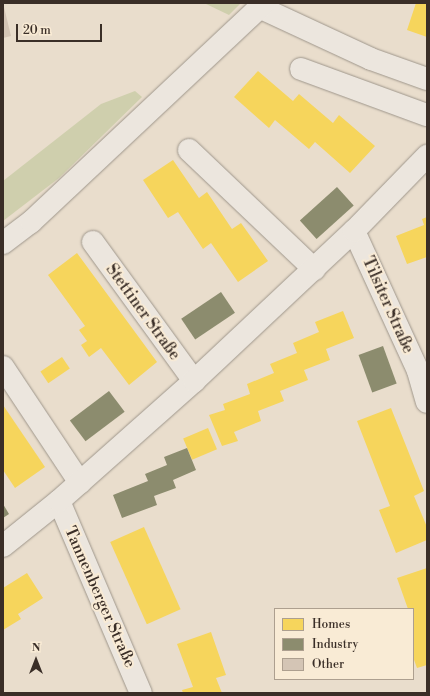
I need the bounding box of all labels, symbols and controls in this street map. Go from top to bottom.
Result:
scale bar [18,16,104,42]
text: 20 m [23,23,51,38]
street label: Tilsiter Straße [358,254,418,356]
street label: Stettiner Straße [102,260,184,364]
street label: Tannenberger Straße [60,524,140,670]
legend [274,608,414,680]
text: Homes [312,617,350,632]
text: Industry [312,637,358,652]
north arrow [16,640,56,680]
text: N [32,641,40,655]
text: Other [312,657,344,672]

